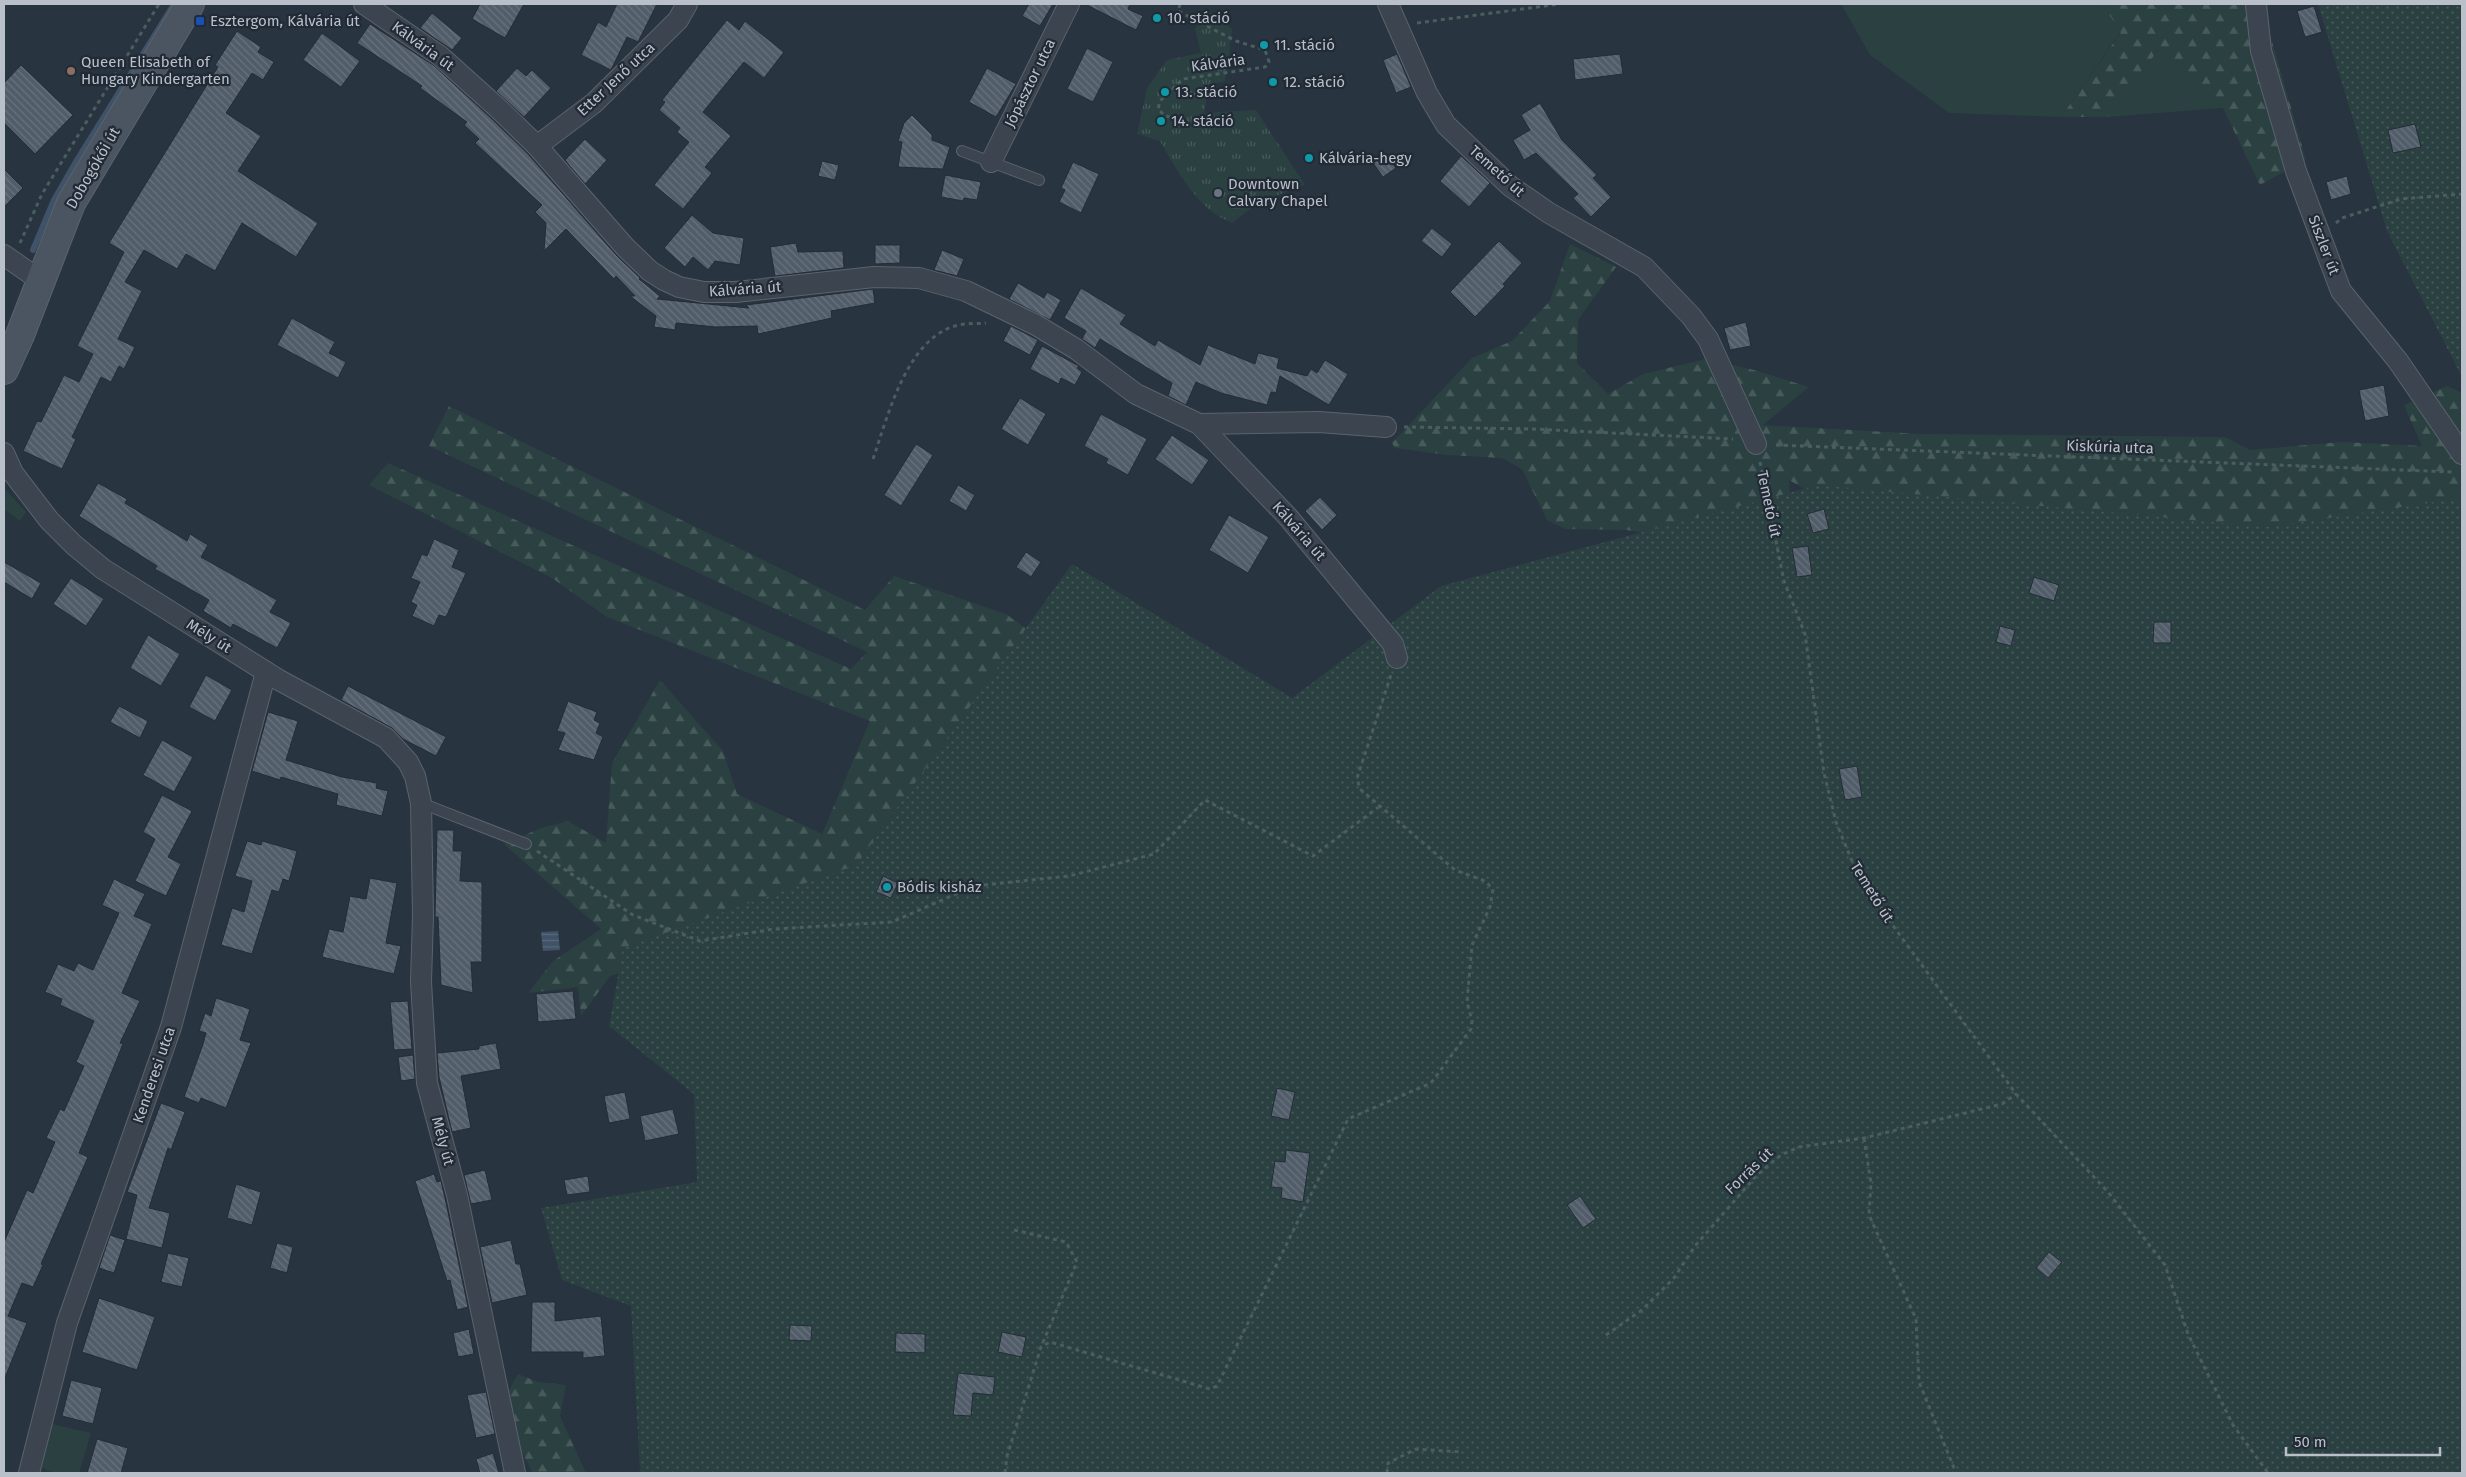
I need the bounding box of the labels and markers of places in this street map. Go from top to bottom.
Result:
place label: 10. stáció [1167,9,1230,27]
place label: Esztergom, Kálvária út [210,12,360,30]
marker: 10. stáció [1151,12,1163,24]
marker: Esztergom, Kálvária út [194,15,206,27]
place label: 11. stáció [1274,36,1335,54]
marker: 11. stáció [1258,39,1270,51]
place label: Queen Elisabeth of Hungary Kindergarten [81,53,230,88]
marker: Queen Elisabeth of Hungary Kindergarten [65,65,77,77]
place label: 12. stáció [1283,73,1345,91]
marker: 12. stáció [1267,76,1279,88]
place label: 13. stáció [1175,83,1237,101]
marker: 13. stáció [1159,86,1171,98]
place label: 14. stáció [1171,112,1234,130]
marker: 14. stáció [1155,115,1167,127]
place label: Kálvária-hegy [1319,149,1412,167]
marker: Kálvária-hegy [1303,152,1315,164]
place label: Downtown Calvary Chapel [1228,175,1328,210]
marker: Downtown Calvary Chapel [1212,187,1224,199]
place label: Bódis kisház [897,878,982,896]
marker: Bódis kisház [881,881,893,893]

